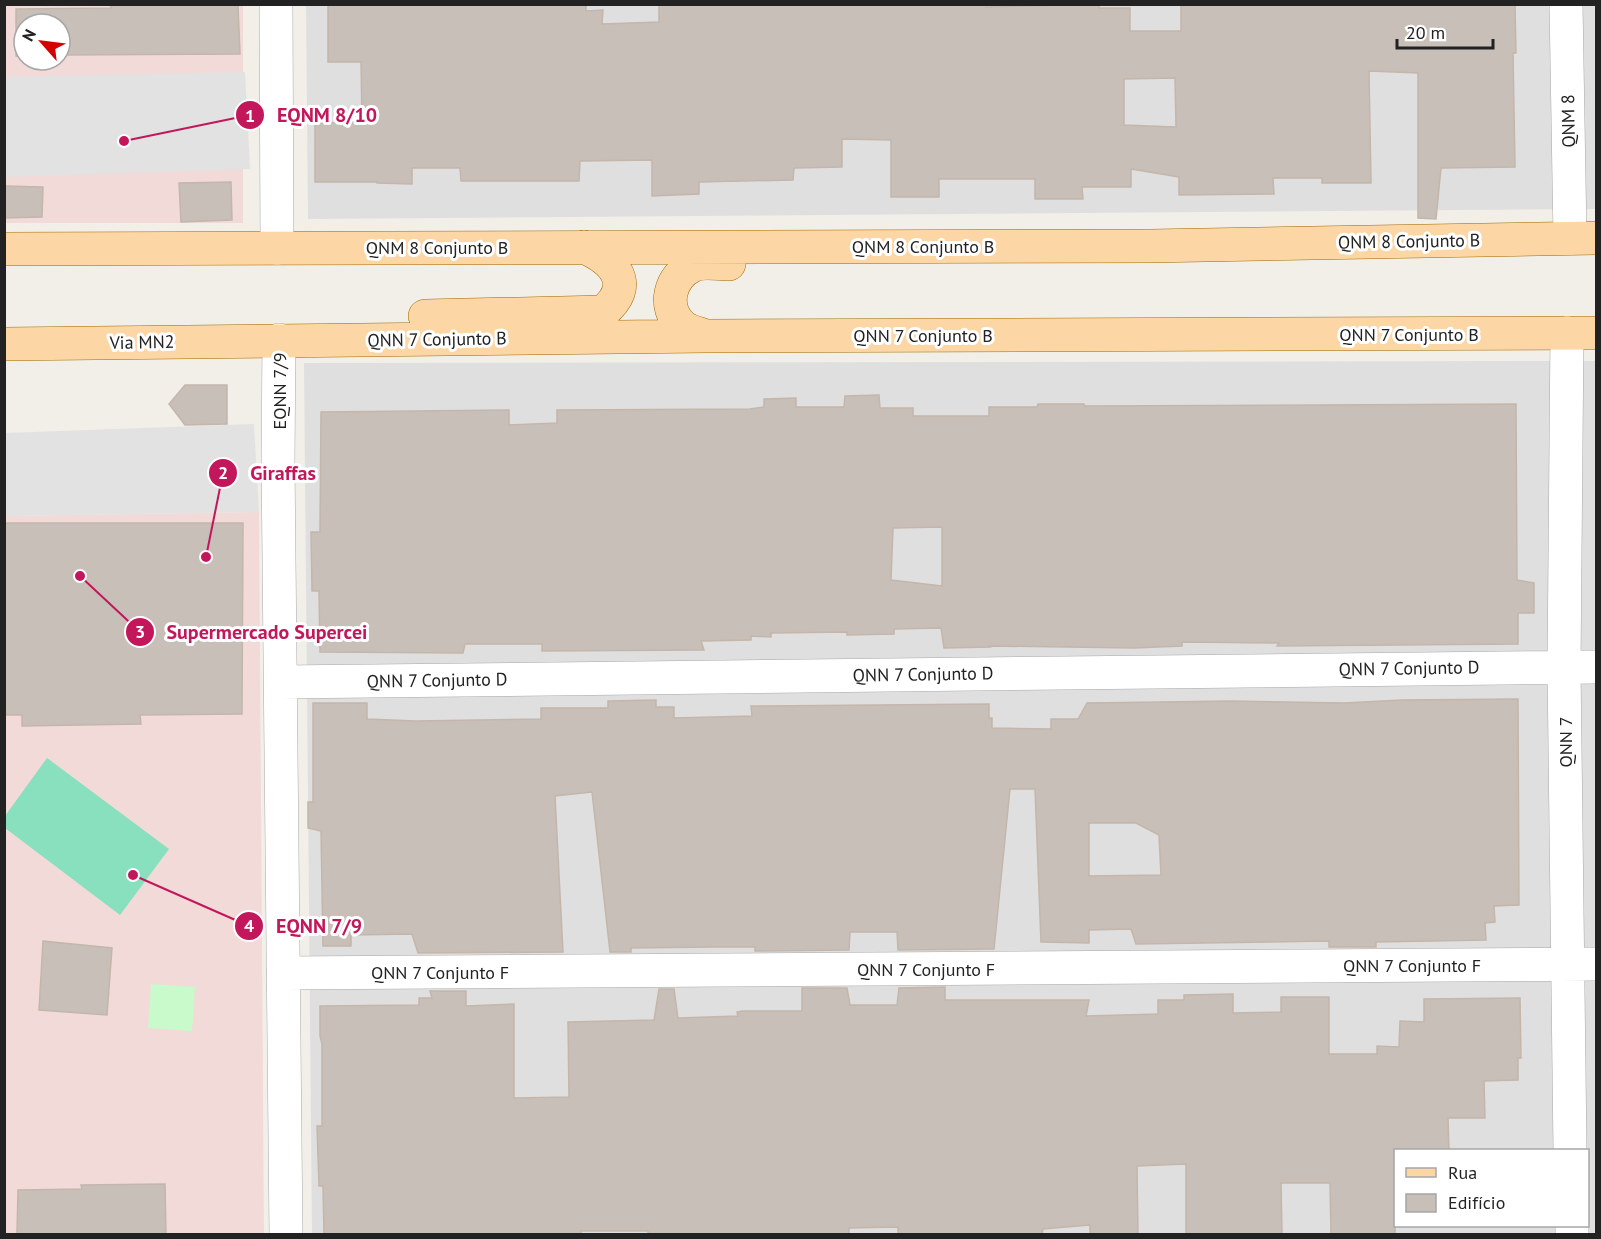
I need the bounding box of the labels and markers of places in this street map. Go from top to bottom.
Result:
callout: EQNM 8/10 [235,96,389,134]
callout: Giraffas [208,454,328,492]
callout: Supermercado Supercei [125,613,380,651]
callout: EQNN 7/9 [234,907,374,945]

